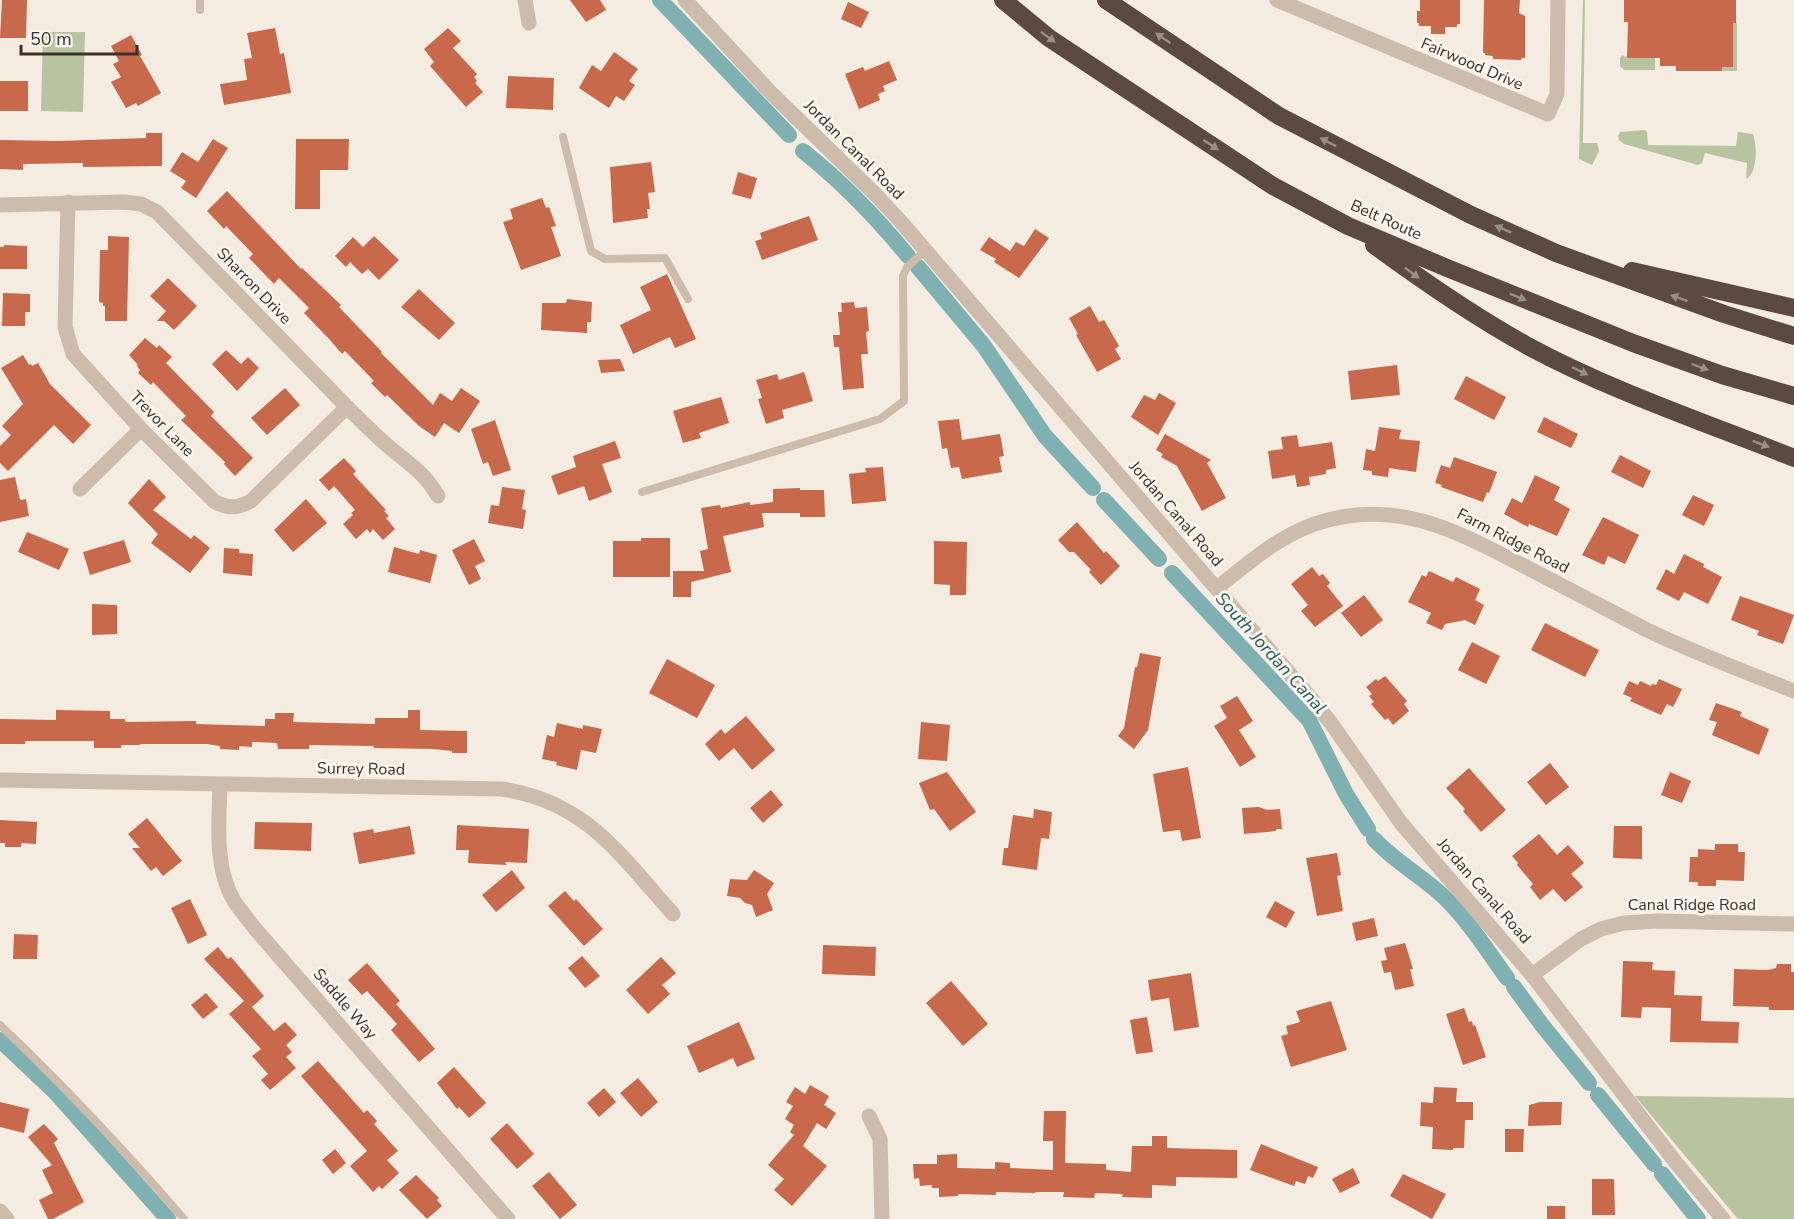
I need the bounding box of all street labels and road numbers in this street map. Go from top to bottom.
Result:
street label: Fairwood Drive [1417,33,1527,95]
street label: Jordan Canal Road [798,94,909,205]
street label: Belt Route [1347,194,1425,246]
street label: Sharron Drive [212,243,296,329]
street label: Trevor Lane [125,386,199,462]
street label: Jordan Canal Road [1123,456,1228,572]
street label: Farm Ridge Road [1453,503,1573,579]
street label: Surrey Road [317,757,405,781]
street label: Jordan Canal Road [1431,833,1536,949]
street label: Canal Ridge Road [1628,894,1756,916]
street label: Saddle Way [308,964,383,1045]

